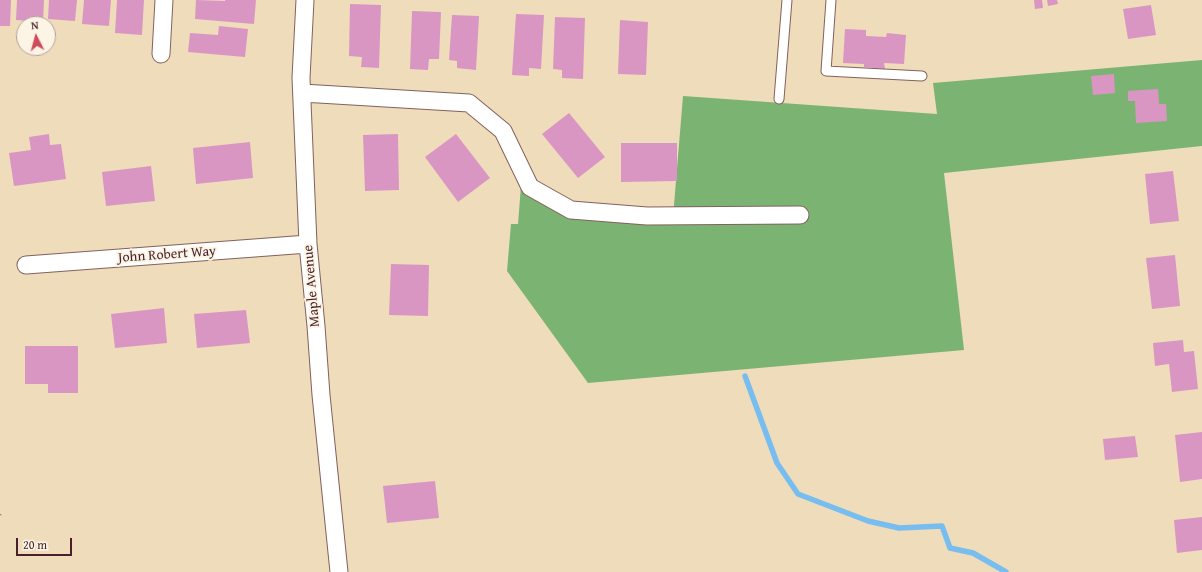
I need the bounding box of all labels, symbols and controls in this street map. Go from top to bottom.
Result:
north arrow [16,16,56,56]
text: N [30,17,39,33]
street label: John Robert Way [117,243,217,267]
street label: Maple Avenue [300,244,324,328]
scale bar [18,530,74,556]
text: 20 m [23,536,47,553]

